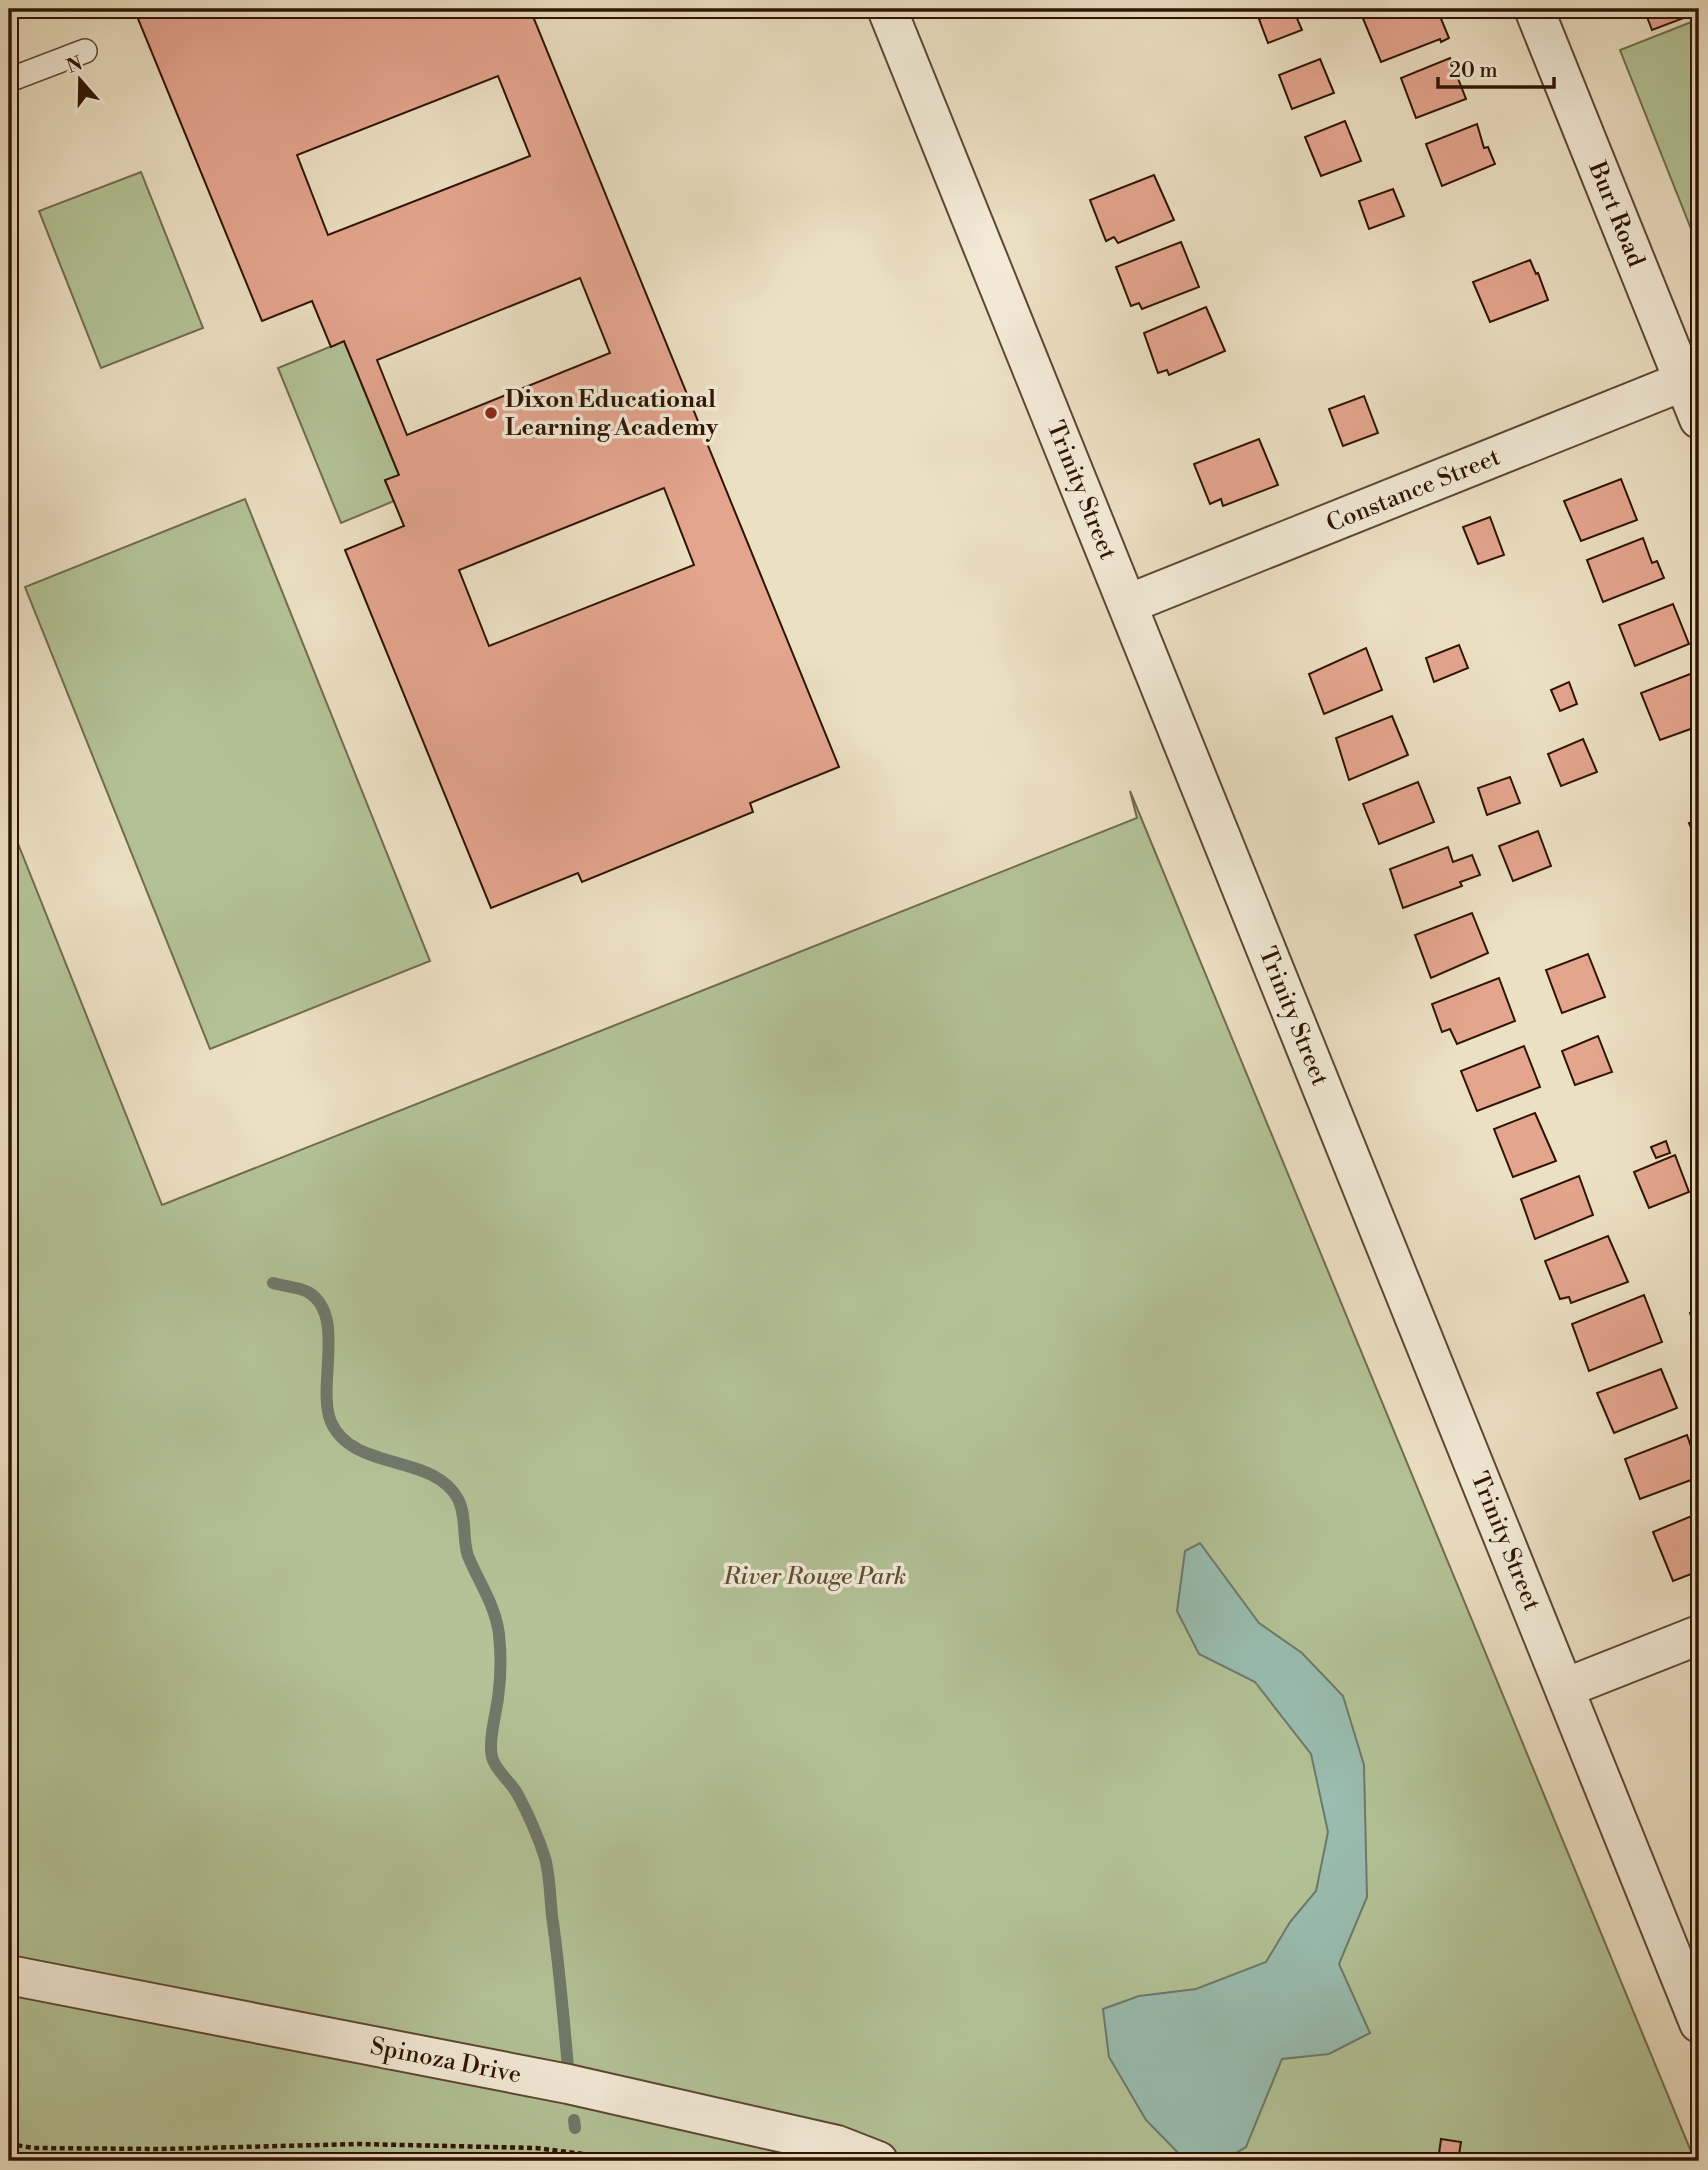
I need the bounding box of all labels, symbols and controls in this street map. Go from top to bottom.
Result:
north arrow [46,46,116,116]
scale bar [1438,46,1554,90]
text: N [63,51,86,79]
text: 20 m [1449,58,1498,84]
street label: Burt Road [1581,157,1651,272]
place label: Dixon Educational Learning Academy [505,385,719,443]
marker: Dixon Educational Learning Academy [483,405,499,421]
street label: Trinity Street [1040,417,1123,565]
street label: Constance Street [1322,442,1505,539]
street label: Trinity Street [1252,943,1335,1091]
street label: Trinity Street [1464,1468,1547,1616]
park label: River Rouge Park [723,1562,906,1592]
street label: Spinoza Drive [368,2032,524,2090]

